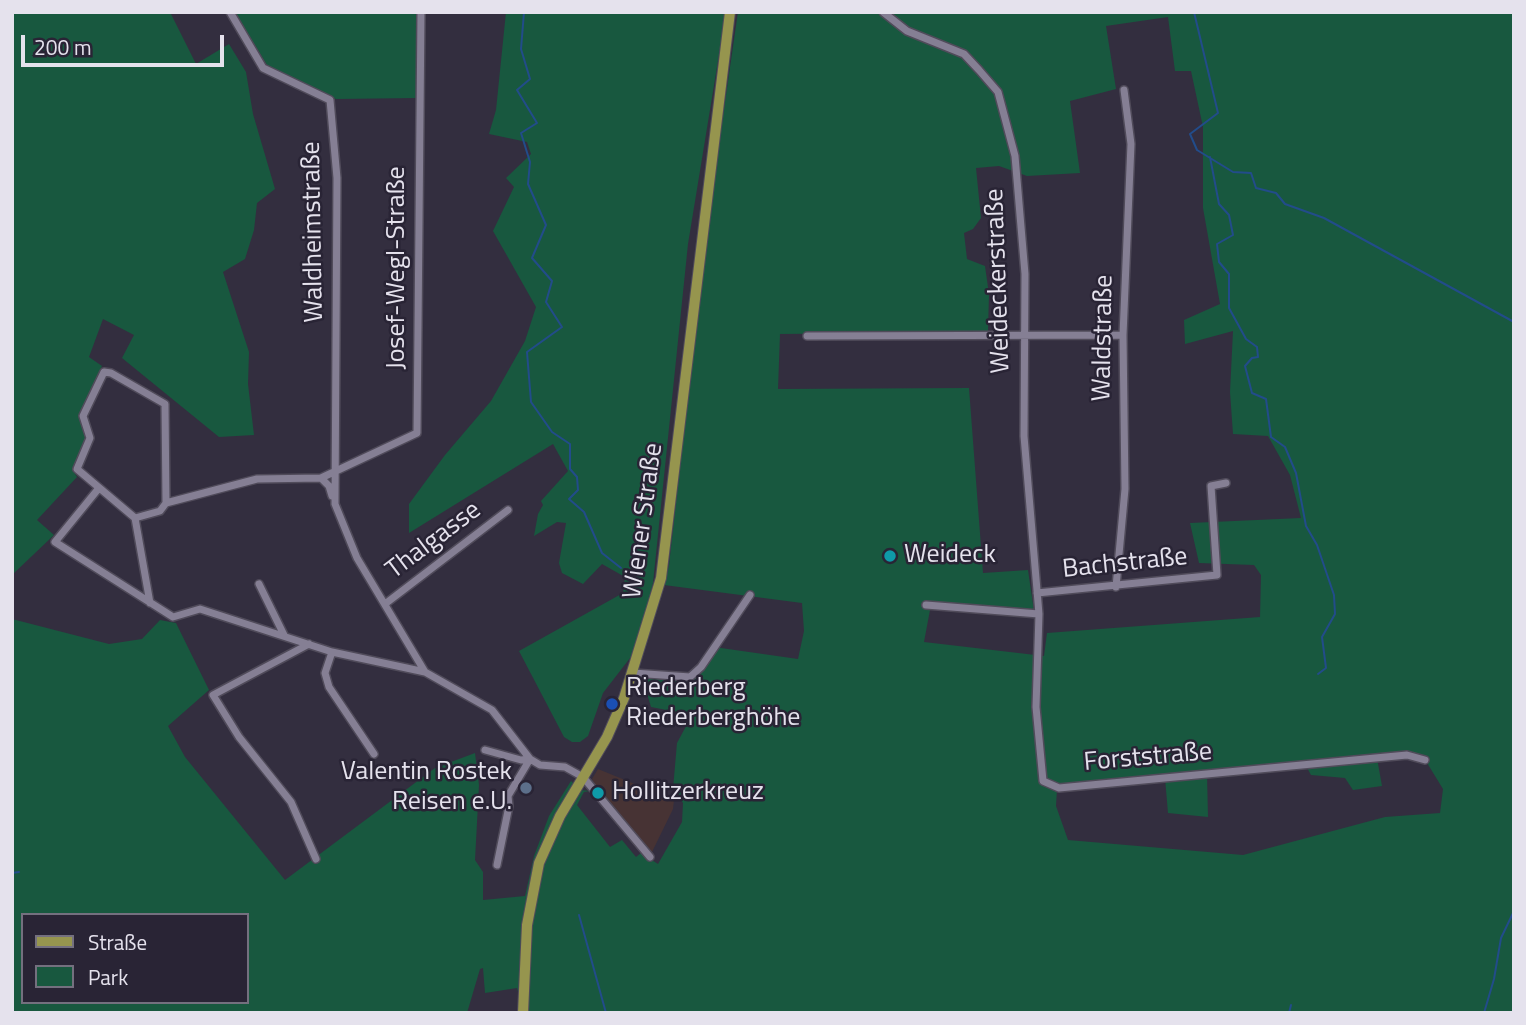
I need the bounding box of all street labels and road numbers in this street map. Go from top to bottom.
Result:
street label: Waldheimstraße [297,141,331,323]
street label: Josef-Wegl-Straße [382,166,414,370]
street label: Weideckerstraße [980,188,1018,374]
street label: Waldstraße [1087,274,1121,402]
street label: Wiener Straße [618,441,670,601]
street label: Thalgasse [381,495,487,587]
street label: Bachstraße [1061,542,1189,586]
street label: Forststraße [1083,737,1213,779]

